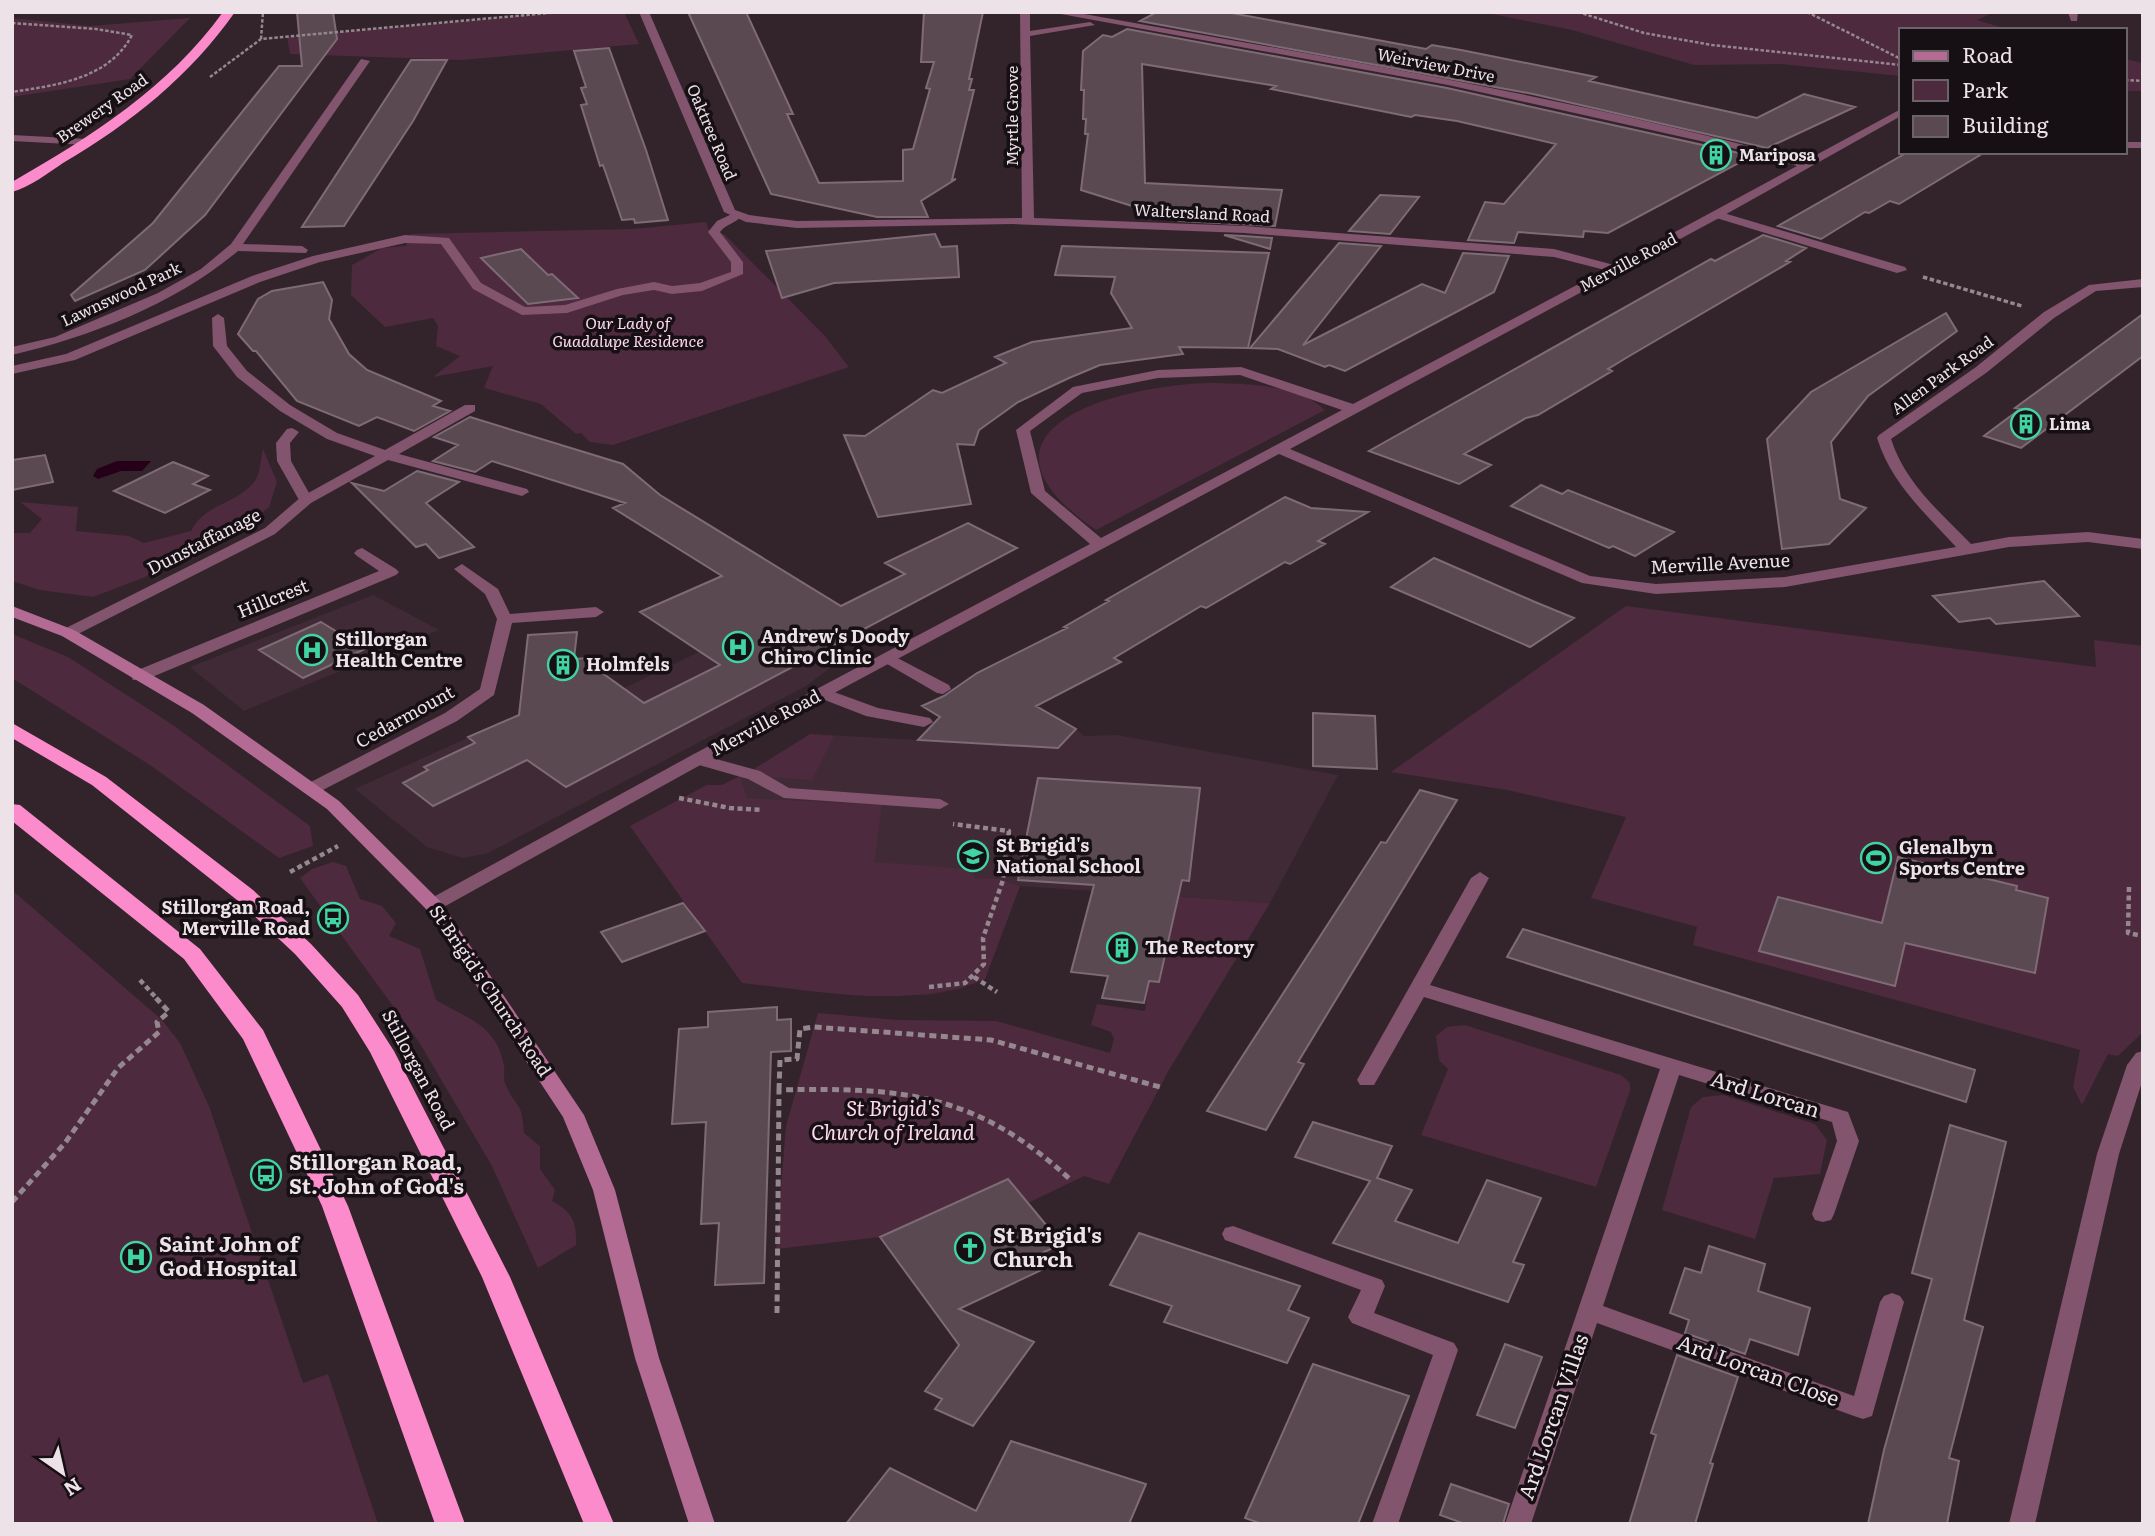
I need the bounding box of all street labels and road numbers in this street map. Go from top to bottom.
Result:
street label: Weirview Drive [1375,41,1497,87]
street label: Myrtle Grove [999,66,1023,166]
street label: Brewery Road [51,67,152,148]
street label: Oaktree Road [682,80,744,184]
street label: Waltersland Road [1133,196,1271,228]
street label: Merville Road [1575,225,1681,297]
street label: Lawnswood Park [57,255,185,331]
street label: Allen Park Road [1885,329,1998,420]
street label: Dunstaffanage [142,500,265,581]
street label: Merville Avenue [1649,545,1791,580]
street label: Hillcrest [233,571,313,624]
street label: Cedarmount [350,677,459,754]
street label: Merville Road [706,681,825,762]
street label: St Brigid's Church Road [424,899,559,1081]
street label: Stillorgan Road [376,1004,463,1134]
street label: Ard Lorcan [1707,1061,1824,1124]
street label: Ard Lorcan Close [1674,1325,1844,1412]
street label: Ard Lorcan Villas [1509,1329,1595,1503]

